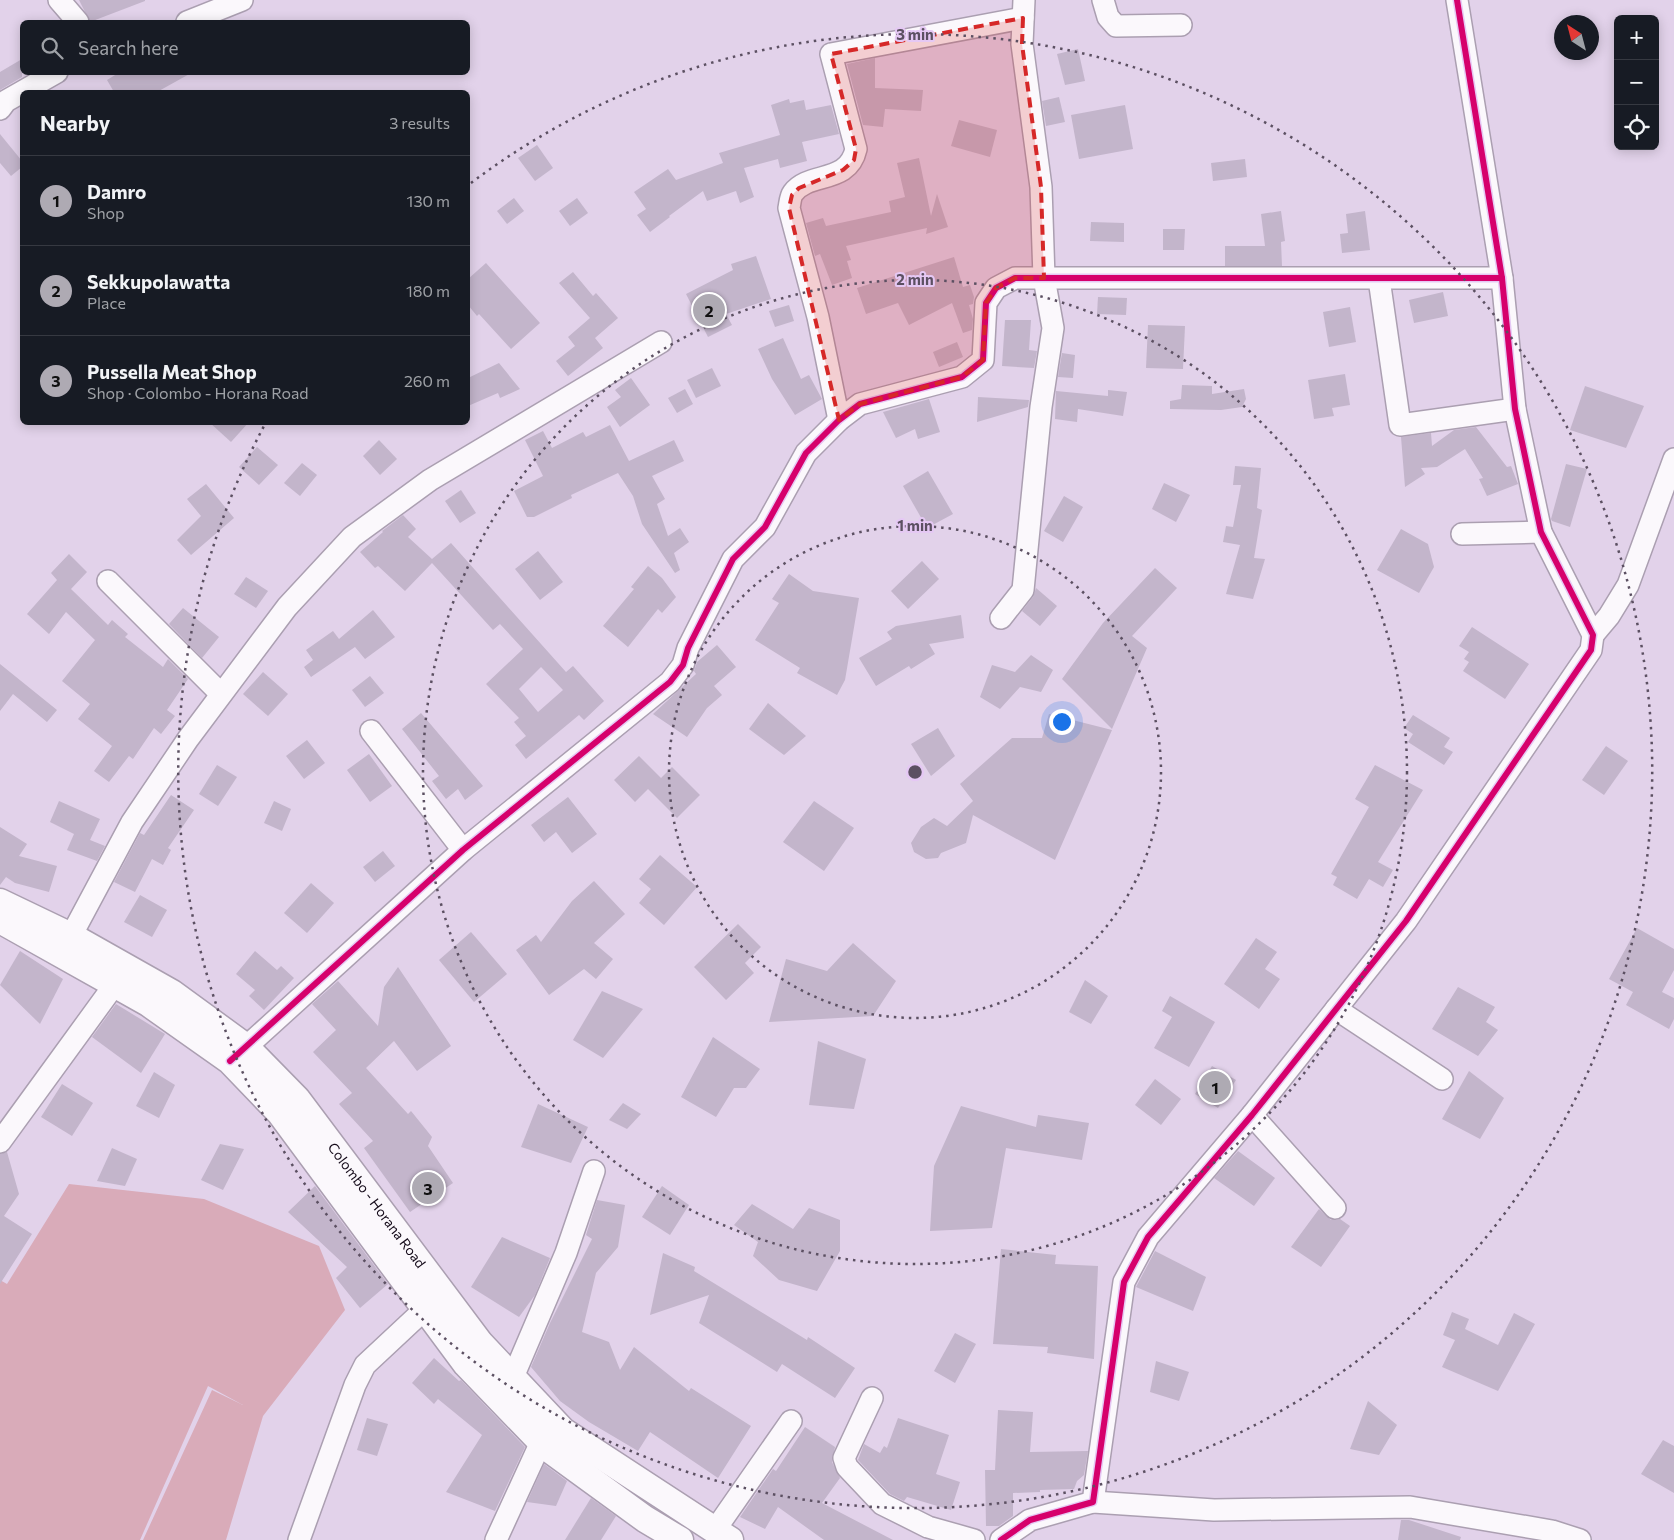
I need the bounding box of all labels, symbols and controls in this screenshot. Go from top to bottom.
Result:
north arrow [1554,15,1599,60]
map controls [1614,15,1659,150]
button: + [1614,15,1659,60]
search box [20,20,470,75]
text: 3 min [896,25,934,43]
icon: search [38,34,66,62]
text: Search here [78,36,178,59]
button: − [1614,60,1659,105]
button: locate [1614,105,1659,150]
text: Nearby [40,110,110,135]
text: 3 results [389,113,450,132]
text: Damro [87,180,146,203]
text: 1 [52,191,60,210]
text: 130 m [407,191,450,210]
text: Shop [87,203,125,222]
text: Sekkupolawatta [87,270,230,293]
text: 2 min [896,270,934,288]
text: 2 [51,281,61,300]
text: 180 m [406,281,450,300]
pin: 2 [693,291,725,329]
text: Place [87,293,126,312]
text: Pussella Meat Shop [87,360,257,383]
text: 3 [51,371,61,390]
text: 260 m [404,371,450,390]
text: Shop · Colombo - Horana Road [87,383,309,402]
text: 1 min [897,516,933,534]
your location [1049,709,1075,735]
centre of rings [906,763,924,781]
pin: 1 [1199,1068,1231,1106]
street label: Colombo - Horana Road [325,1139,430,1271]
pin: 3 [412,1169,444,1207]

